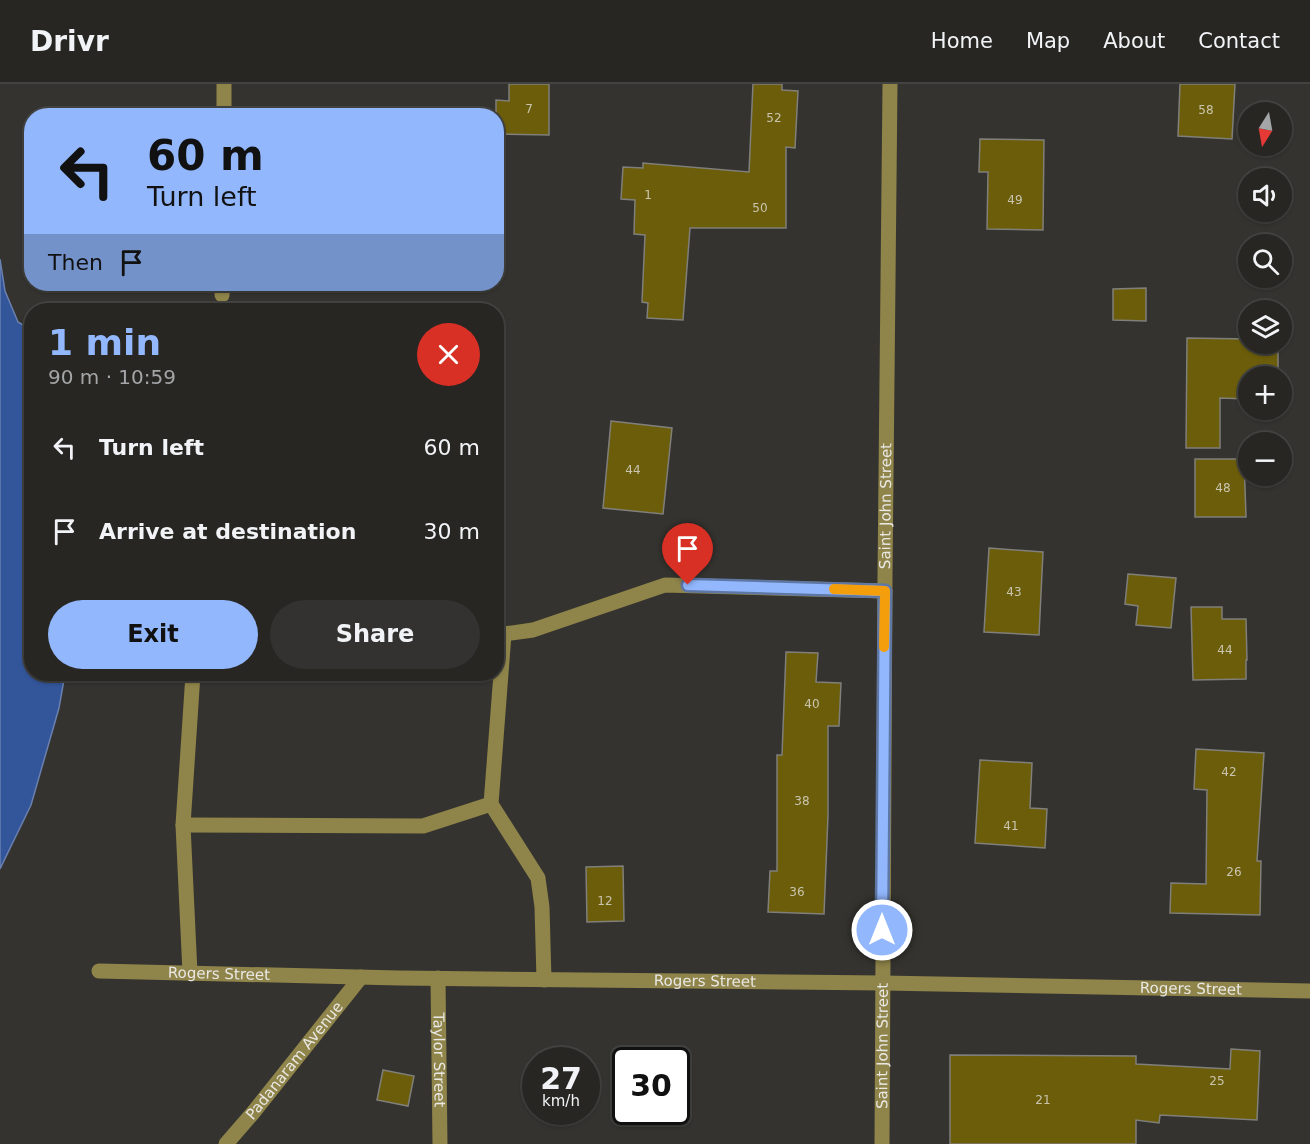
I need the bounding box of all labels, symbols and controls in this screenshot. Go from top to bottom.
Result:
text: Drivr [30,25,109,58]
text: Home [931,29,993,53]
text: Map [1026,29,1070,53]
text: About [1103,29,1165,53]
text: Contact [1198,29,1280,53]
house number: 7 [525,102,533,116]
north arrow [1238,102,1292,156]
map controls [1238,102,1292,486]
house number: 58 [1198,103,1214,117]
house number: 52 [766,111,782,125]
text: 60 m [147,131,264,180]
icon: left [48,132,126,210]
button: sound [1238,168,1292,222]
text: Turn left [147,181,257,212]
house number: 1 [644,188,652,202]
house number: 49 [1007,193,1023,207]
house number: 50 [752,201,768,215]
button: search [1238,234,1292,288]
icon: arrive [115,246,148,279]
text: Then [48,250,103,275]
button: layers [1238,300,1292,354]
text: 1 min [48,322,161,363]
button: close [417,323,480,386]
text: 90 m · 10:59 [48,365,176,389]
button: + [1238,366,1292,420]
icon: left [48,431,81,464]
button: − [1238,432,1292,486]
text: Turn left [99,435,204,460]
text: 60 m [424,435,480,460]
street label: Saint John Street [876,443,895,569]
house number: 44 [625,463,641,477]
house number: 48 [1215,481,1231,495]
icon: arrive [48,515,81,548]
text: Arrive at destination [99,519,356,544]
text: 30 m [424,519,480,544]
pin [662,523,713,585]
icon: arrive [671,532,704,565]
house number: 43 [1006,585,1022,599]
button: Exit [48,600,258,669]
button: Share [270,600,480,669]
house number: 44 [1217,643,1233,657]
house number: 40 [804,697,820,711]
house number: 42 [1221,765,1237,779]
house number: 38 [794,794,810,808]
house number: 41 [1003,819,1019,833]
house number: 26 [1226,865,1242,879]
house number: 36 [789,885,805,899]
house number: 12 [597,894,613,908]
position arrow [850,898,914,962]
street label: Rogers Street [168,964,270,984]
street label: Rogers Street [654,972,756,991]
street label: Rogers Street [1140,979,1242,999]
street label: Saint John Street [873,983,892,1109]
street label: Padanaram Avenue [242,998,347,1123]
street label: Taylor Street [429,1012,449,1108]
speed limit sign: 30 [612,1047,690,1125]
text: 27 [540,1061,582,1096]
house number: 25 [1209,1074,1225,1088]
text: km/h [542,1092,580,1110]
house number: 21 [1035,1093,1051,1107]

